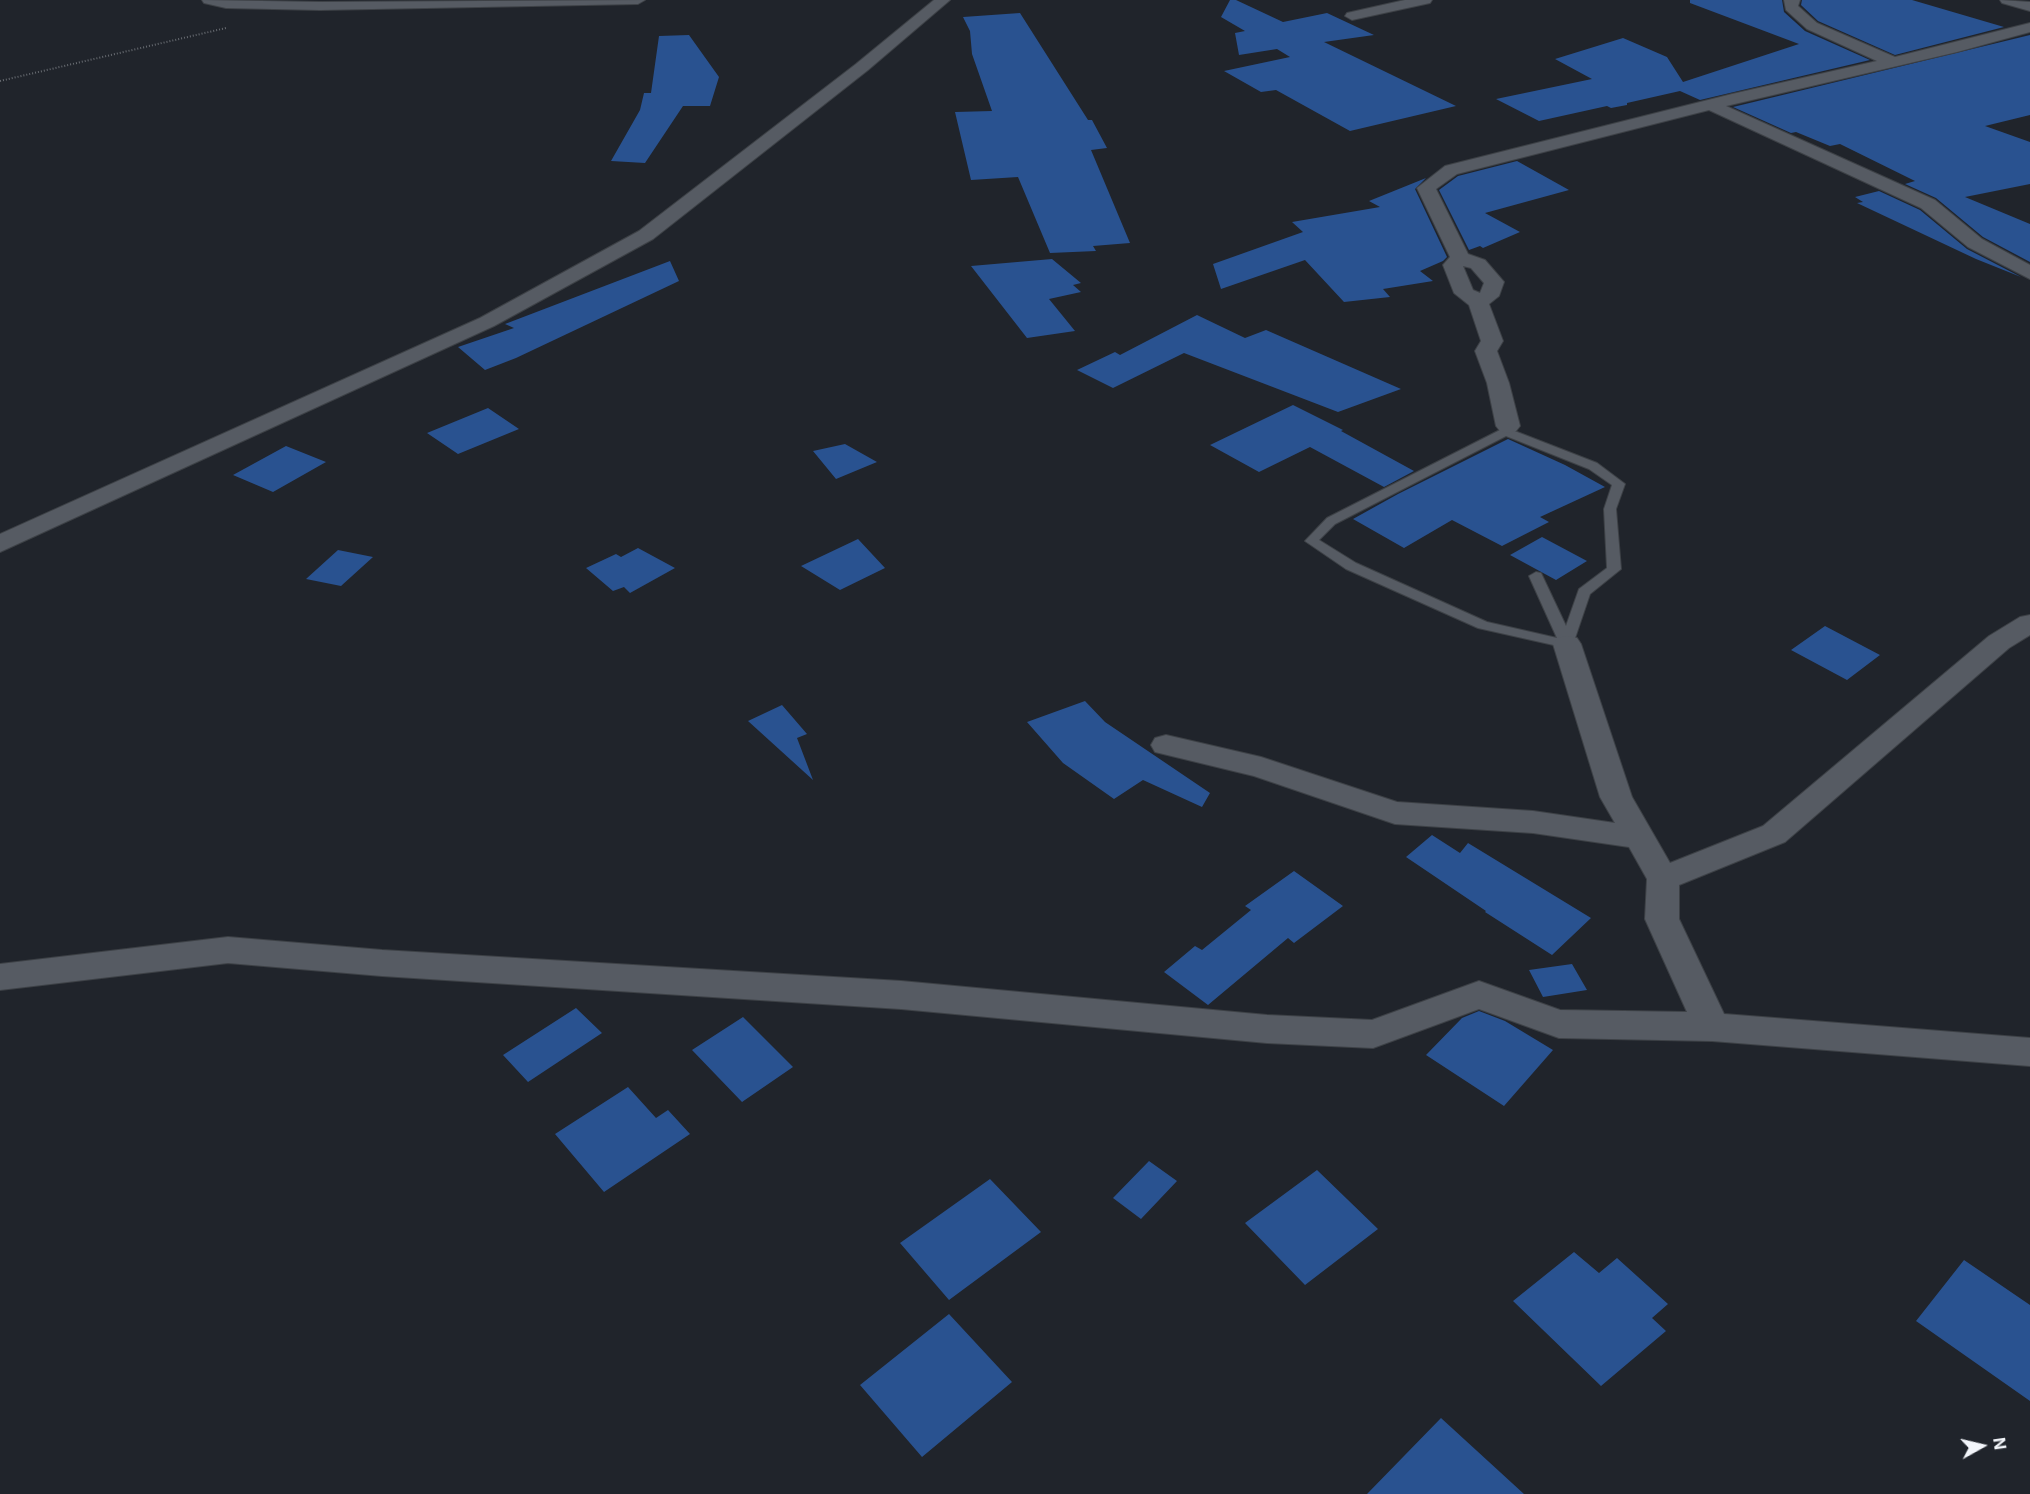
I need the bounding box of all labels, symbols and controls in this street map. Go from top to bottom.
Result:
north arrow [1952,1416,2012,1476]
text: N [1989,1436,2011,1451]

